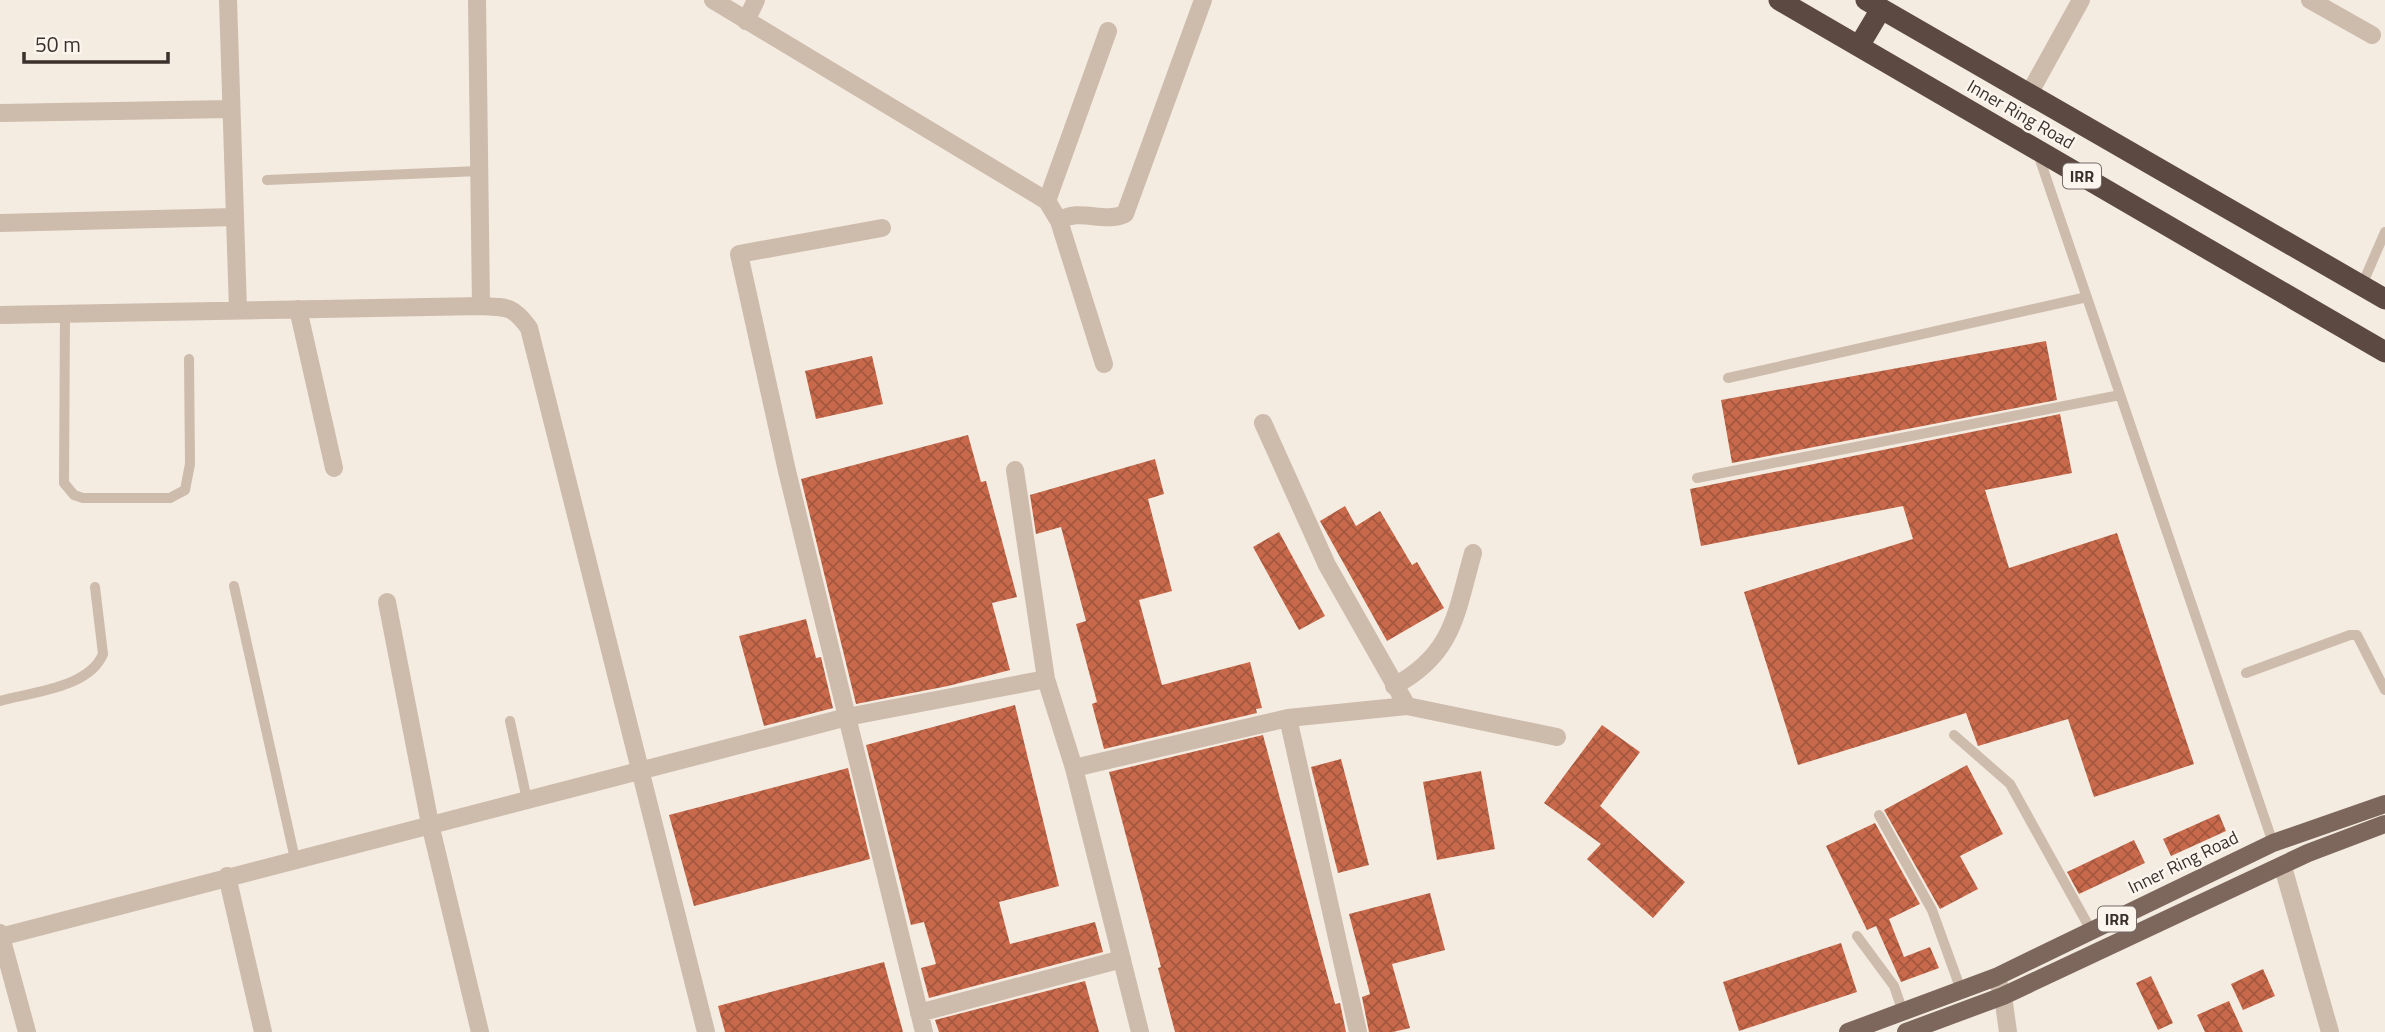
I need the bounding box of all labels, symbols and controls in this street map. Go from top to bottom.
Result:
scale bar [24,21,168,65]
text: 50 m [35,28,81,60]
street label: Inner Ring Road [1962,72,2080,156]
road number: IRR [2063,164,2101,188]
street label: Inner Ring Road [2123,824,2243,900]
road number: IRR [2098,906,2136,931]

